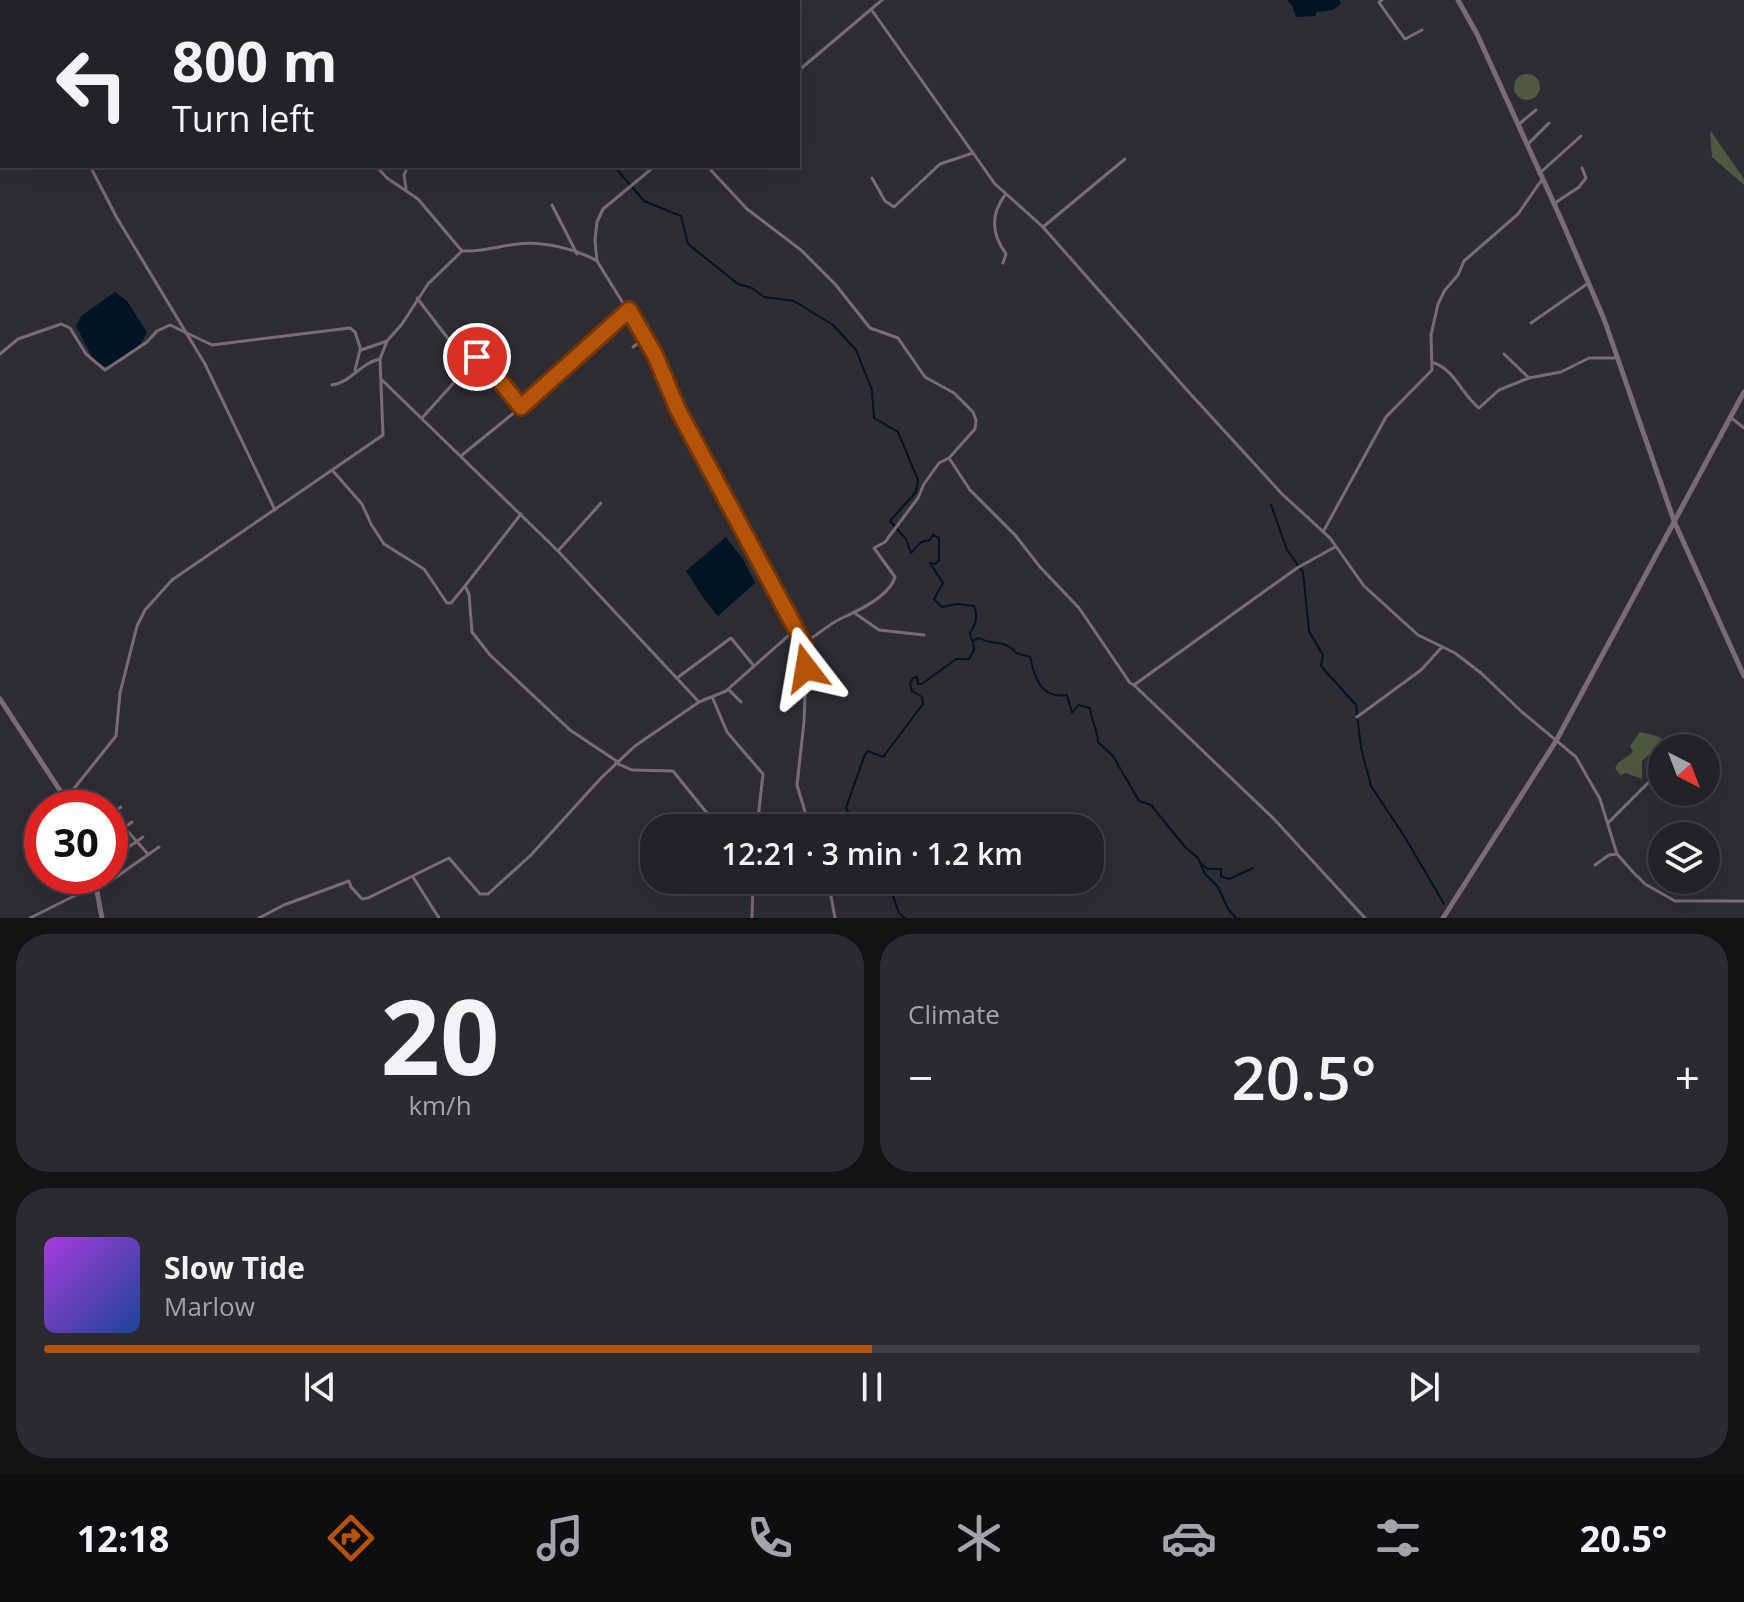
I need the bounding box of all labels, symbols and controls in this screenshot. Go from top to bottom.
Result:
text: 800 m [172,22,338,98]
icon: left [40,32,144,136]
text: Turn left [172,94,314,143]
pin [443,323,511,391]
icon: arrive [455,335,499,379]
position arrow [764,626,848,710]
north arrow [1648,734,1720,806]
map controls [1648,734,1720,894]
speed limit sign: 30 [24,790,128,894]
button: layers [1648,822,1720,894]
text: 12:21 · 3 min · 1.2 km [721,833,1023,874]
text: 20 [381,964,499,1105]
text: Climate [908,996,1000,1032]
text: 20.5° [1231,1036,1377,1118]
text: − [908,1047,933,1107]
text: + [1675,1047,1700,1107]
text: km/h [408,1087,472,1123]
text: Slow Tide [164,1247,305,1288]
text: Marlow [164,1288,255,1324]
icon: previous [298,1365,342,1409]
icon: pause [850,1365,894,1409]
icon: next [1402,1365,1446,1409]
icon: directions [323,1510,379,1566]
icon: music [532,1510,588,1566]
icon: phone [742,1510,798,1566]
icon: climate [951,1510,1007,1566]
icon: car [1161,1510,1217,1566]
icon: filters [1370,1510,1426,1566]
text: 12:18 [77,1514,169,1563]
text: 20.5° [1580,1514,1667,1563]

